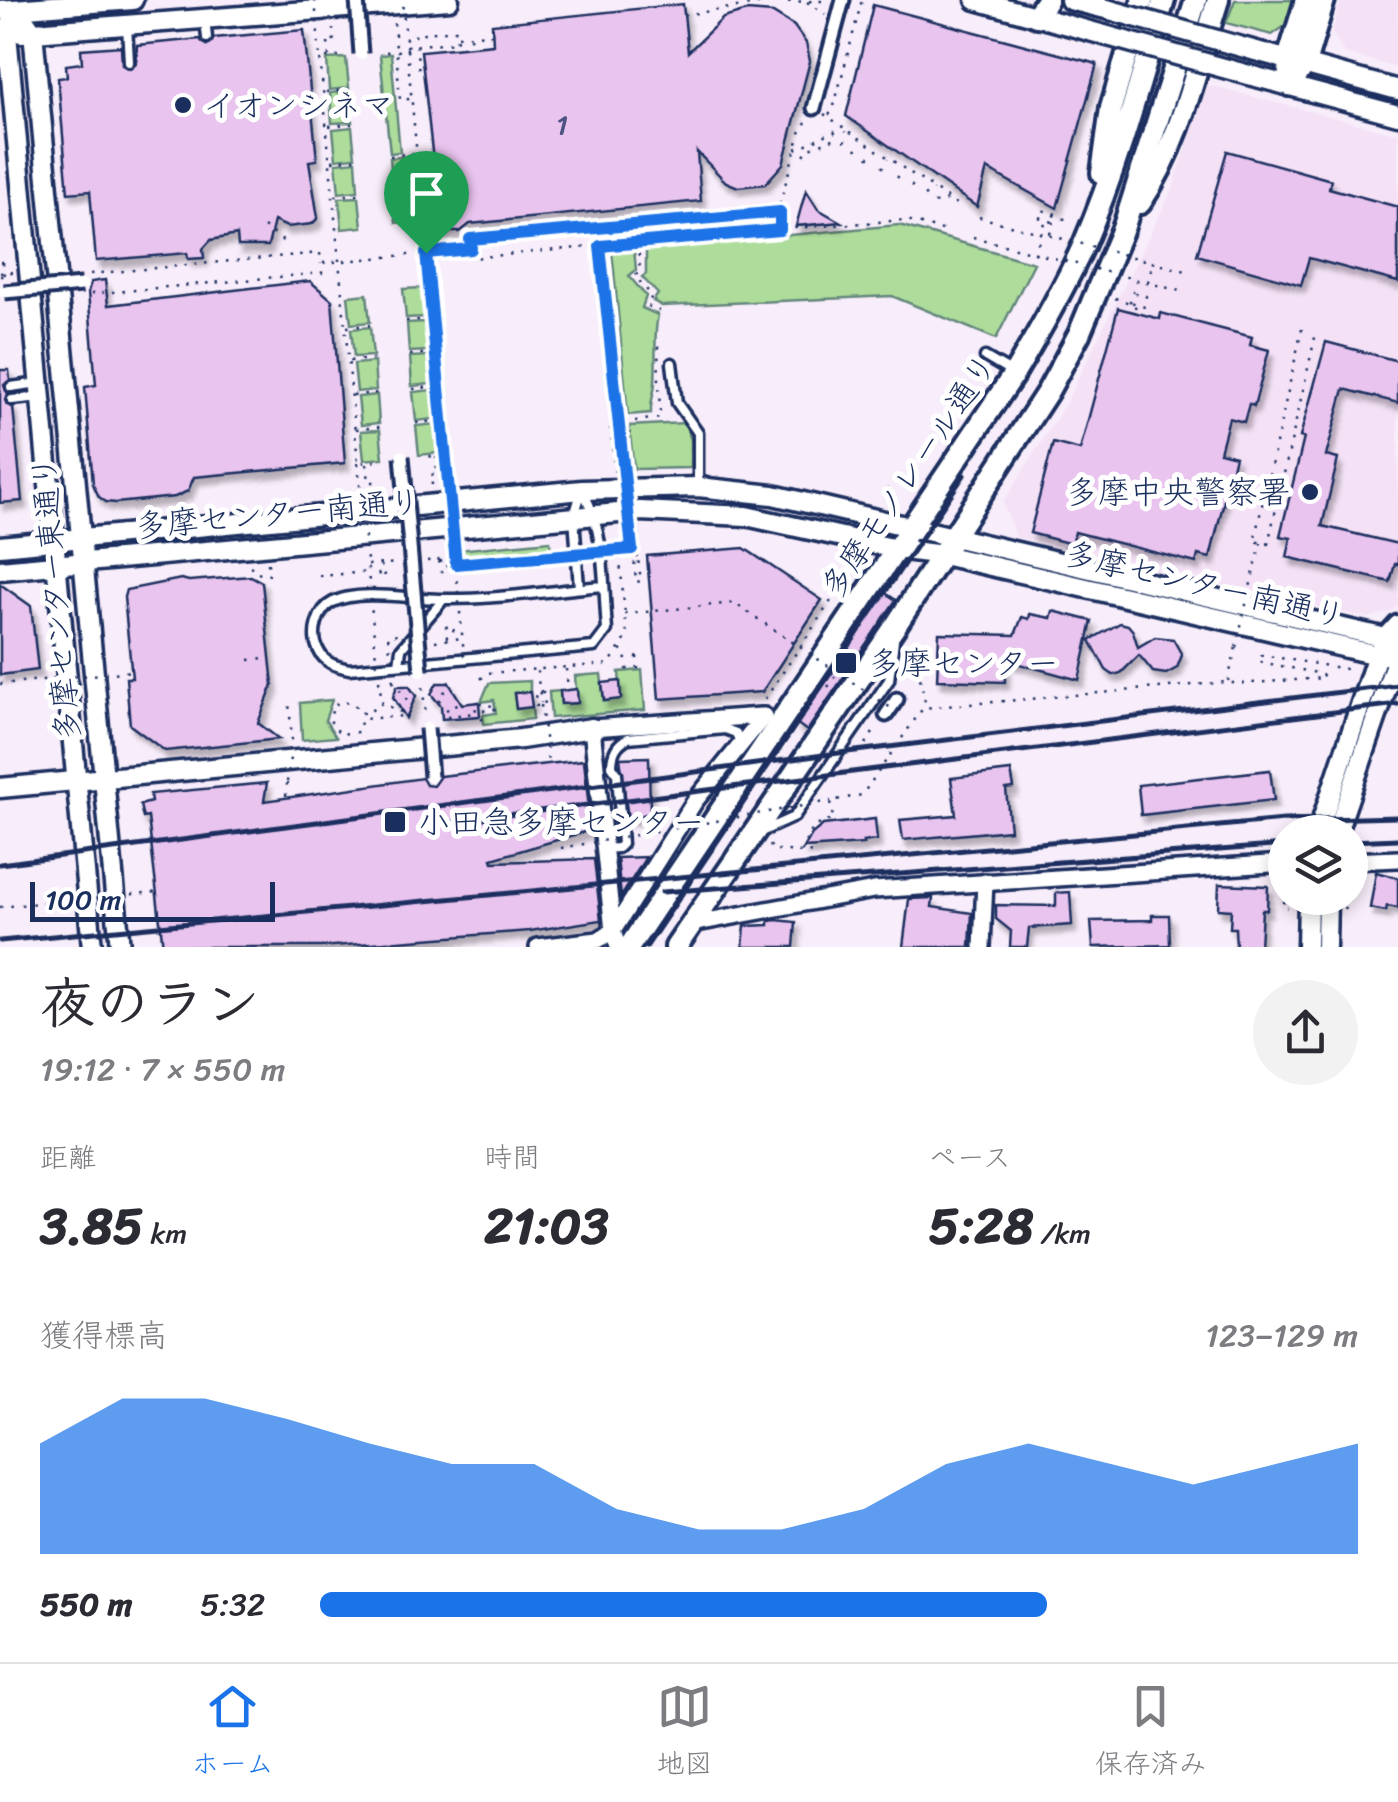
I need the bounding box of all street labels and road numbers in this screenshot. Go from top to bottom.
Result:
street label: 多摩モノレール通り [805,341,1013,611]
street label: 多摩センター東通り [15,453,97,743]
street label: 多摩センター南通り [133,473,423,555]
street label: 多摩センター南通り [1059,525,1351,645]

